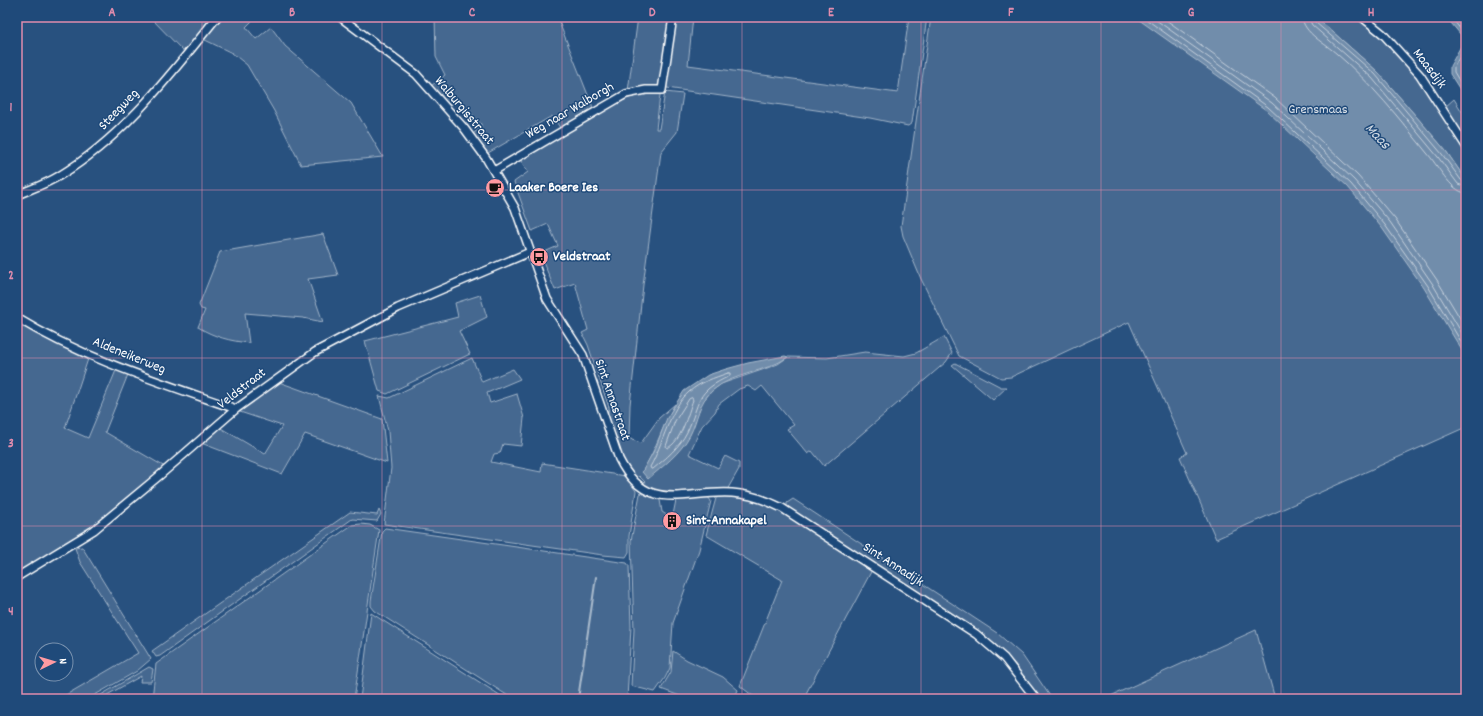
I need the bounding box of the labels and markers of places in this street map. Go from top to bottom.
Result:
cafe icon: Laaker Boere Ies [484,177,506,199]
place label: Laaker Boere Ies [509,178,598,198]
bus stop icon: Veldstraat [528,246,550,268]
place label: Veldstraat [553,247,611,267]
building icon: Sint-Annakapel [661,510,683,532]
place label: Sint-Annakapel [686,511,767,531]

